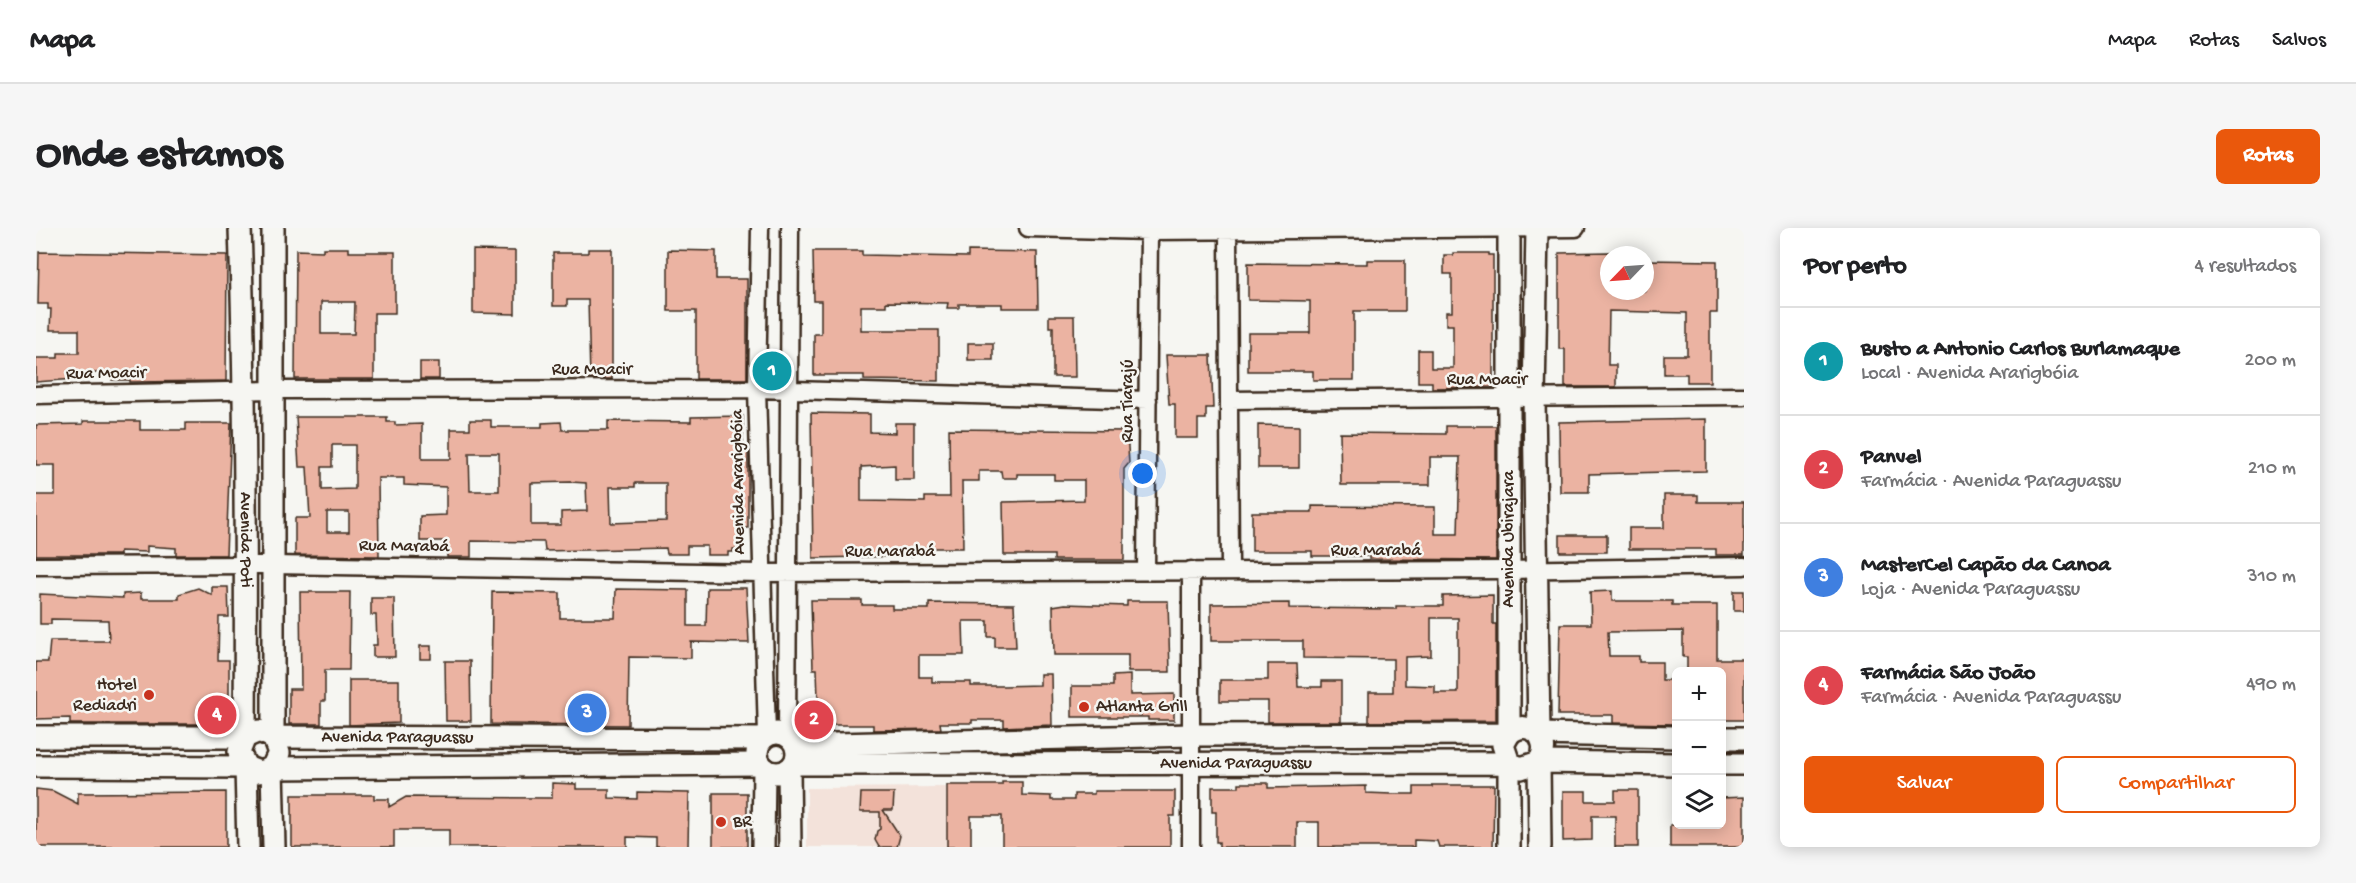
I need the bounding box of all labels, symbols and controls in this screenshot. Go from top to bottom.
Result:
text: Mapa [30,25,94,58]
text: Mapa [2108,29,2156,54]
text: Rotas [2189,29,2239,54]
text: Salvos [2272,29,2326,54]
button: Rotas [2216,129,2320,184]
text: Onde estamos [36,132,282,181]
north arrow [1600,246,1654,300]
text: Por perto [1804,252,1907,283]
text: 4 resultados [2195,256,2296,279]
text: Busto a Antonio Carlos Burlamaque [1861,337,2180,363]
pin: 1 [752,348,792,394]
text: 1 [1819,350,1828,373]
text: 200 m [2245,350,2296,373]
street label: Rua Tiarajú [1118,359,1139,443]
street label: Rua Moacir [552,360,634,381]
street label: Rua Moacir [66,363,148,385]
text: Local · Avenida Ararigbóia [1861,363,2078,386]
street label: Rua Moacir [1447,370,1529,391]
street label: Avenida Ararigbóia [727,408,751,555]
text: Panvel [1861,445,1922,471]
text: 2 [1819,458,1828,481]
text: 210 m [2248,458,2296,481]
your location [1128,459,1157,488]
street label: Avenida Ubirajara [1499,470,1520,607]
text: Farmácia · Avenida Paraguassu [1861,471,2121,494]
street label: Avenida Poti [235,492,256,588]
street label: Rua Marabá [359,536,450,558]
street label: Rua Marabá [1331,541,1422,562]
street label: Rua Marabá [845,542,936,563]
text: MasterCel Capão da Canoa [1861,553,2110,579]
text: 3 [1818,566,1829,589]
text: 310 m [2247,566,2296,589]
text: Loja · Avenida Paraguassu [1861,579,2080,602]
text: Farmácia São João [1861,661,2036,687]
map controls [1672,667,1726,829]
button: + [1672,667,1726,721]
text: 4 [1819,674,1828,697]
text: 490 m [2246,674,2296,697]
place label: Hotel Rediadri [73,675,137,717]
text: Farmácia · Avenida Paraguassu [1861,687,2121,710]
marker: Hotel Rediadri [142,688,156,702]
pin: 3 [568,690,606,736]
pin: 4 [198,692,237,738]
place label: Atlanta Grill [1096,697,1188,718]
pin: 2 [794,698,834,742]
marker: Atlanta Grill [1077,700,1091,714]
button: − [1672,721,1726,775]
street label: Avenida Paraguassu [322,727,474,748]
street label: Avenida Paraguassu [1160,753,1313,774]
button: Salvar [1804,756,2044,813]
button: Compartilhar [2056,756,2296,813]
button: layers [1672,775,1726,829]
place label: BR [732,812,752,833]
marker: BR [714,815,728,829]

